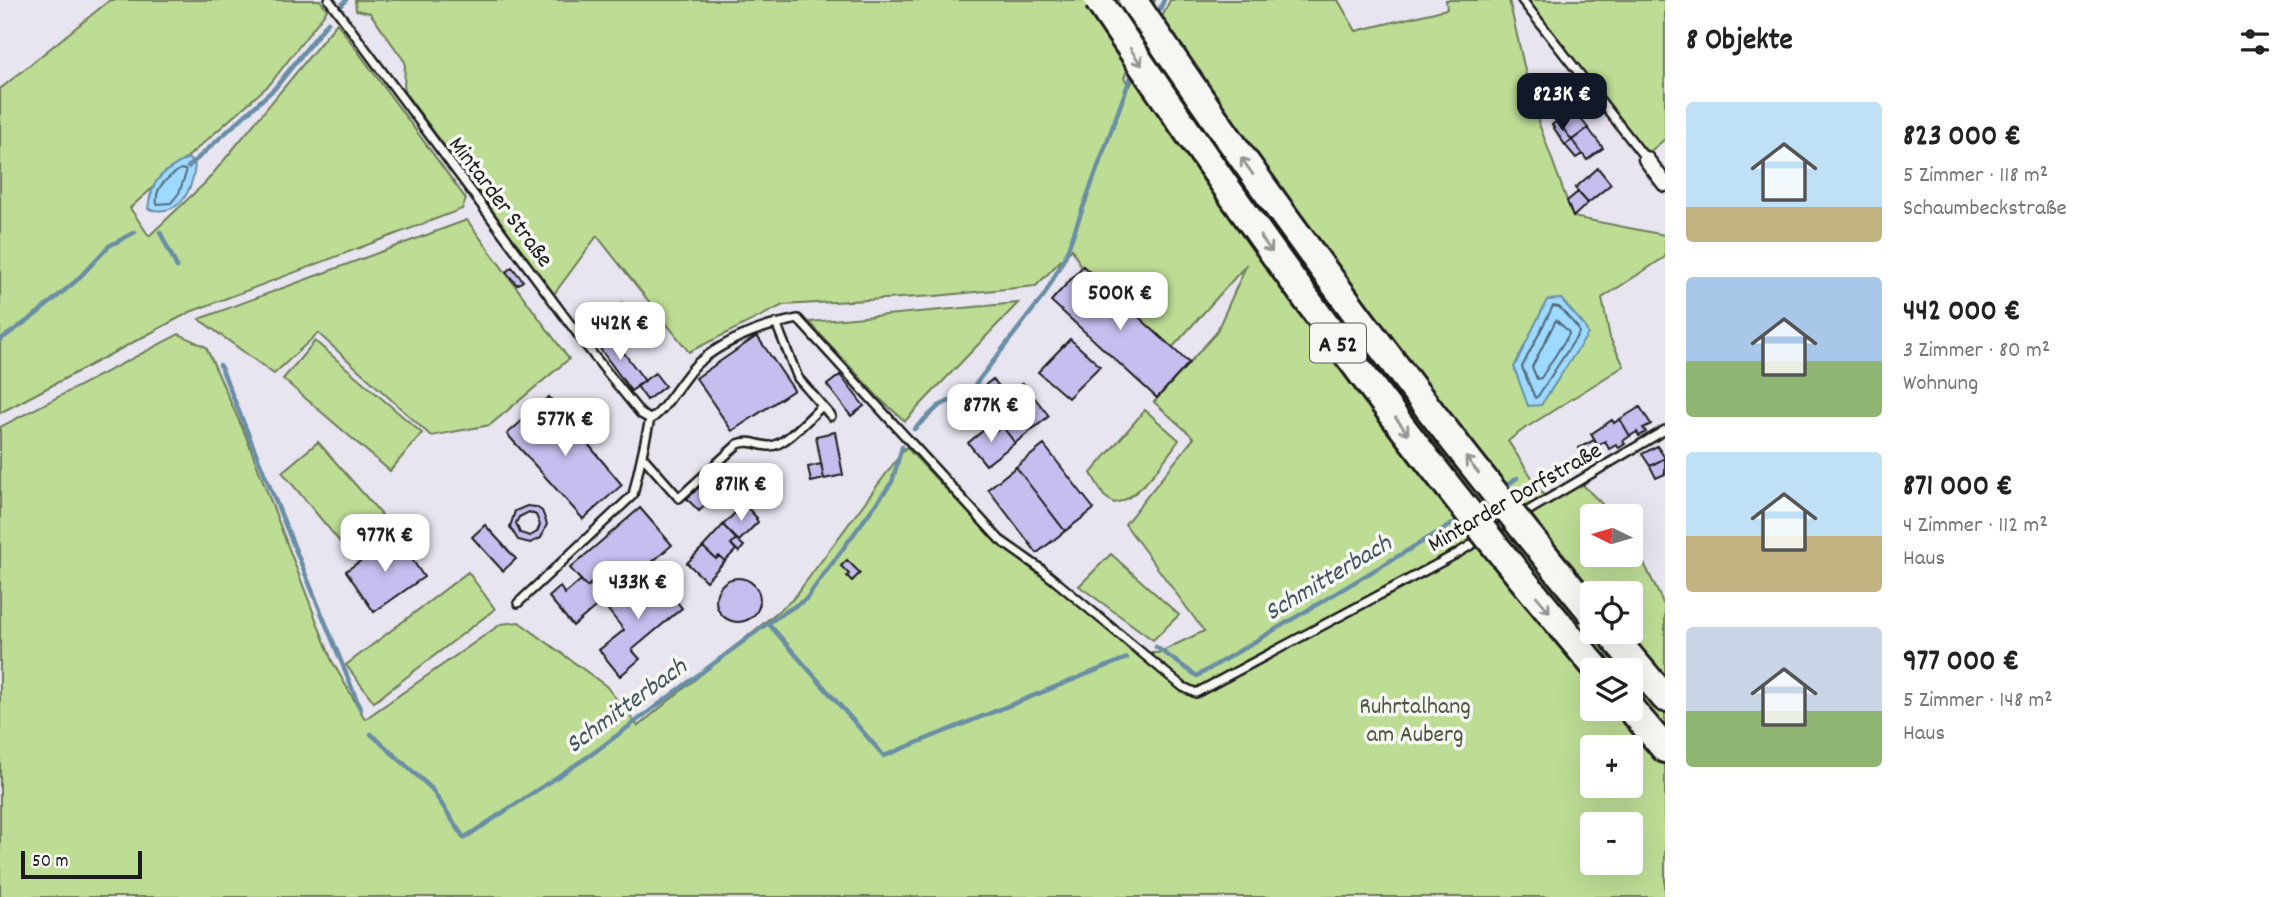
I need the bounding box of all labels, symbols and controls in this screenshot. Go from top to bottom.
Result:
text: 8 Objekte [1686,21,1793,64]
icon: filters [2236,23,2274,61]
one-way arrow [1129,47,1144,66]
pin: 823K € [1505,74,1619,133]
text: 823K € [1533,79,1591,112]
text: 823 000 € [1903,117,2021,160]
street label: Mintarder Straße [439,130,560,275]
icon: home [1742,130,1826,214]
one-way arrow [1240,157,1254,176]
text: 5 Zimmer · 118 m² [1903,160,2048,193]
text: Schaumbeckstraße [1903,193,2067,226]
one-way arrow [1259,234,1273,253]
pin: 500K € [1063,272,1177,332]
text: 500K € [1088,278,1152,311]
text: 442 000 € [1903,292,2021,335]
pin: 442K € [563,302,677,362]
icon: home [1742,305,1826,389]
text: 442K € [591,308,649,341]
road number: A 52 [1310,324,1366,362]
text: 3 Zimmer · 80 m² [1903,335,2050,368]
text: Wohnung [1903,368,1978,401]
pin: 877K € [934,384,1048,444]
text: 877K € [963,390,1019,423]
pin: 577K € [508,398,622,458]
text: 577K € [537,404,594,437]
one-way arrow [1394,417,1409,435]
street label: Mintarder Dorfstraße [1422,435,1609,562]
one-way arrow [1464,456,1479,475]
pin: 871K € [684,463,798,523]
text: 871 000 € [1903,467,2013,510]
text: 871K € [715,469,767,502]
icon: home [1742,480,1826,564]
north arrow [1580,504,1643,567]
map controls [1580,504,1643,875]
text: 4 Zimmer · 112 m² [1903,510,2048,543]
pin: 977K € [328,514,442,574]
text: 977K € [357,520,413,553]
water label: Schmitterbach [1258,526,1400,632]
text: Haus [1903,543,1945,576]
pin: 433K € [581,562,695,621]
text: 433K € [609,567,667,600]
button: locate [1580,581,1643,644]
one-way arrow [1536,595,1551,613]
text: 977 000 € [1903,642,2019,685]
water label: Schmitterbach [559,649,696,764]
icon: home [1742,655,1826,739]
button: layers [1580,658,1643,721]
text: 5 Zimmer · 148 m² [1903,685,2053,718]
park label: Ruhrtalhang am Auberg [1359,691,1471,753]
text: Haus [1903,718,1945,751]
button: + [1580,735,1643,798]
button: − [1580,812,1643,875]
scale bar [21,848,142,880]
text: 50 m [32,849,69,876]

